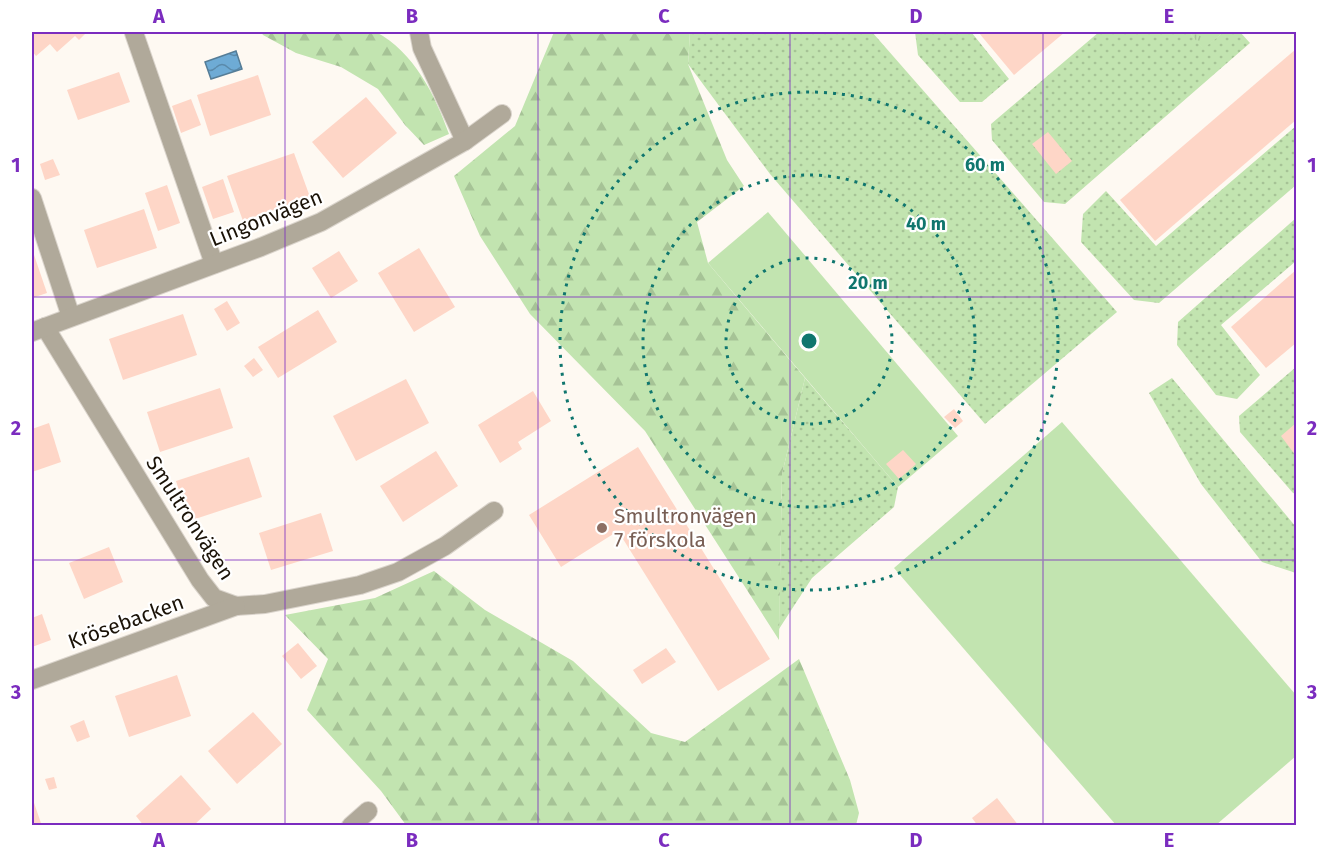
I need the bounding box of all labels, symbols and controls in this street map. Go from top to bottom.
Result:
text: A [152,4,166,28]
text: B [406,4,418,28]
text: C [658,4,670,28]
text: D [909,4,923,28]
text: E [1164,4,1174,28]
text: 1 [11,153,21,177]
text: 1 [1307,153,1317,177]
text: 60 m [965,154,1005,176]
street label: Lingonvägen [206,184,326,252]
text: 40 m [906,213,946,235]
text: 20 m [848,272,888,294]
centre of rings [799,331,819,351]
text: 2 [11,416,21,440]
text: 2 [1307,416,1317,440]
street label: Smultronvägen [140,451,240,585]
place label: Smultronvägen 7 förskola [614,503,757,553]
marker: Smultronvägen 7 förskola [595,521,609,535]
street label: Krösebacken [65,589,187,655]
text: 3 [10,680,21,704]
text: 3 [1306,680,1317,704]
text: A [152,828,166,852]
text: B [406,828,418,852]
text: C [658,828,670,852]
text: D [909,828,923,852]
text: E [1164,828,1174,852]

